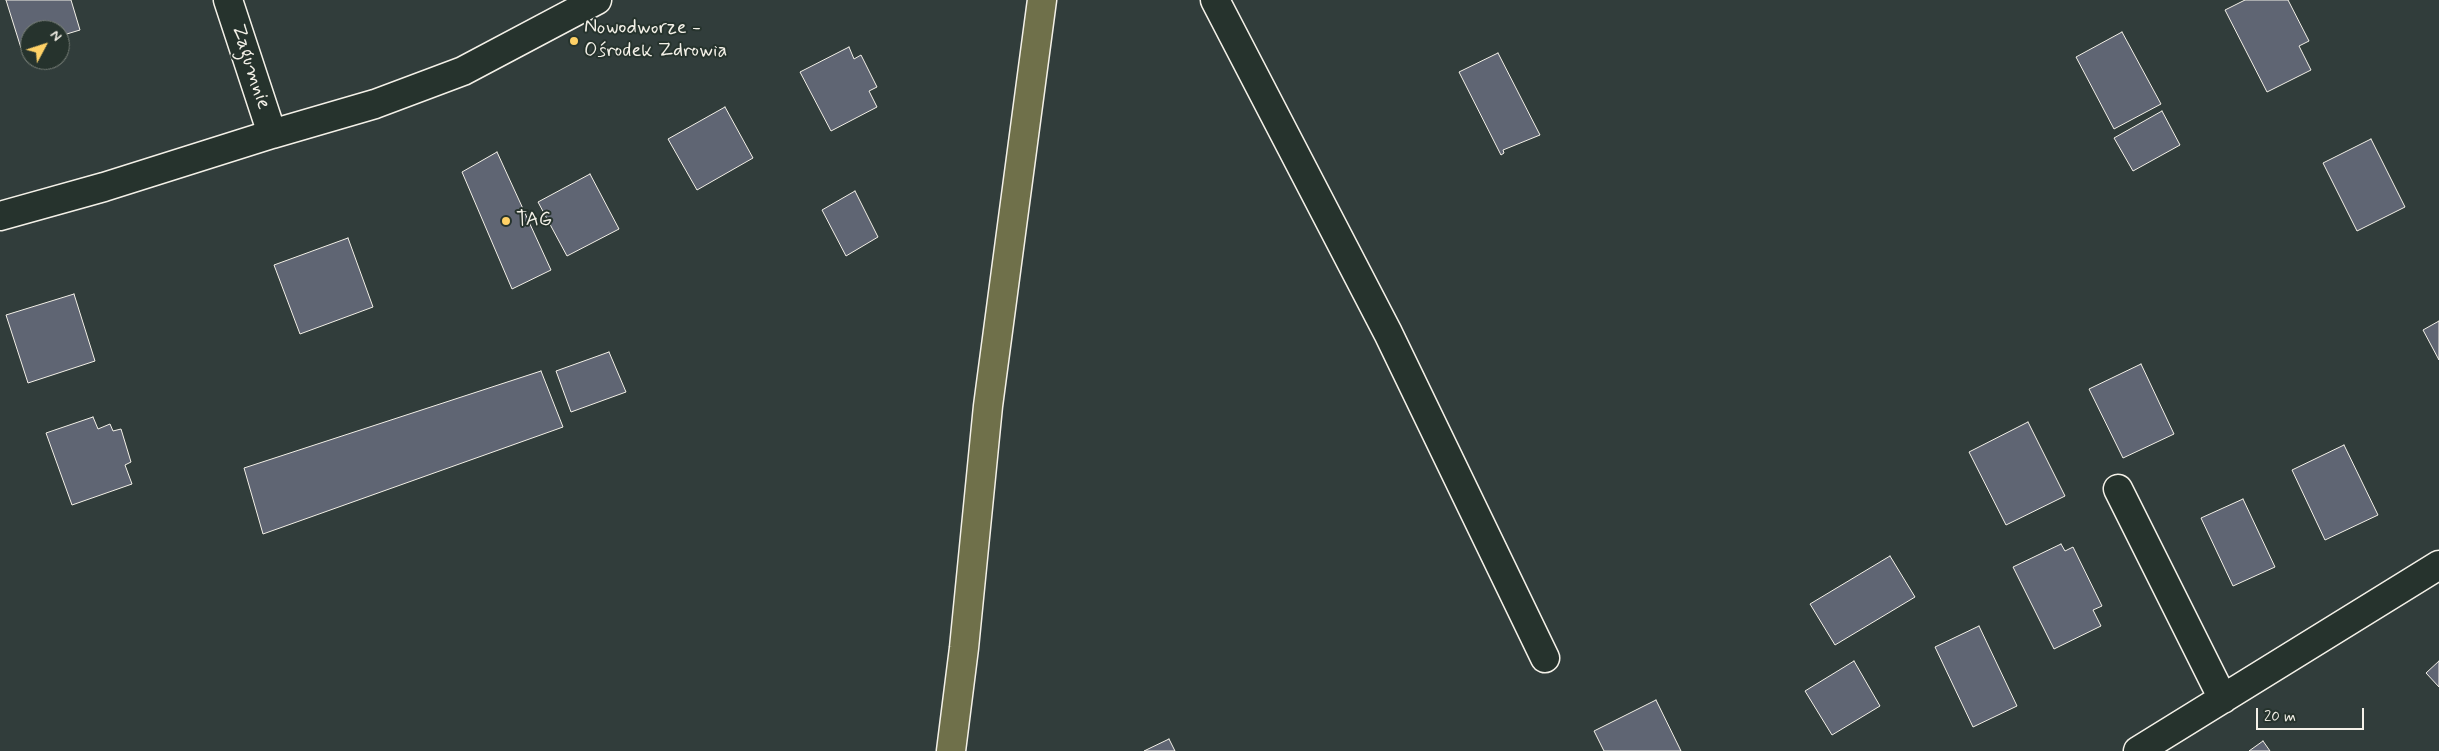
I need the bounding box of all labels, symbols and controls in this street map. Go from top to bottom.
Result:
place label: Nowodworze - Ośrodek Zdrowia [584,17,727,64]
north arrow [20,20,70,70]
street label: Zagumnie [225,21,275,113]
text: N [46,27,66,45]
marker: Nowodworze - Ośrodek Zdrowia [568,35,580,47]
place label: TAG [516,209,552,233]
marker: TAG [500,215,512,227]
scale bar [2259,698,2366,730]
text: 20 m [2264,707,2296,727]

